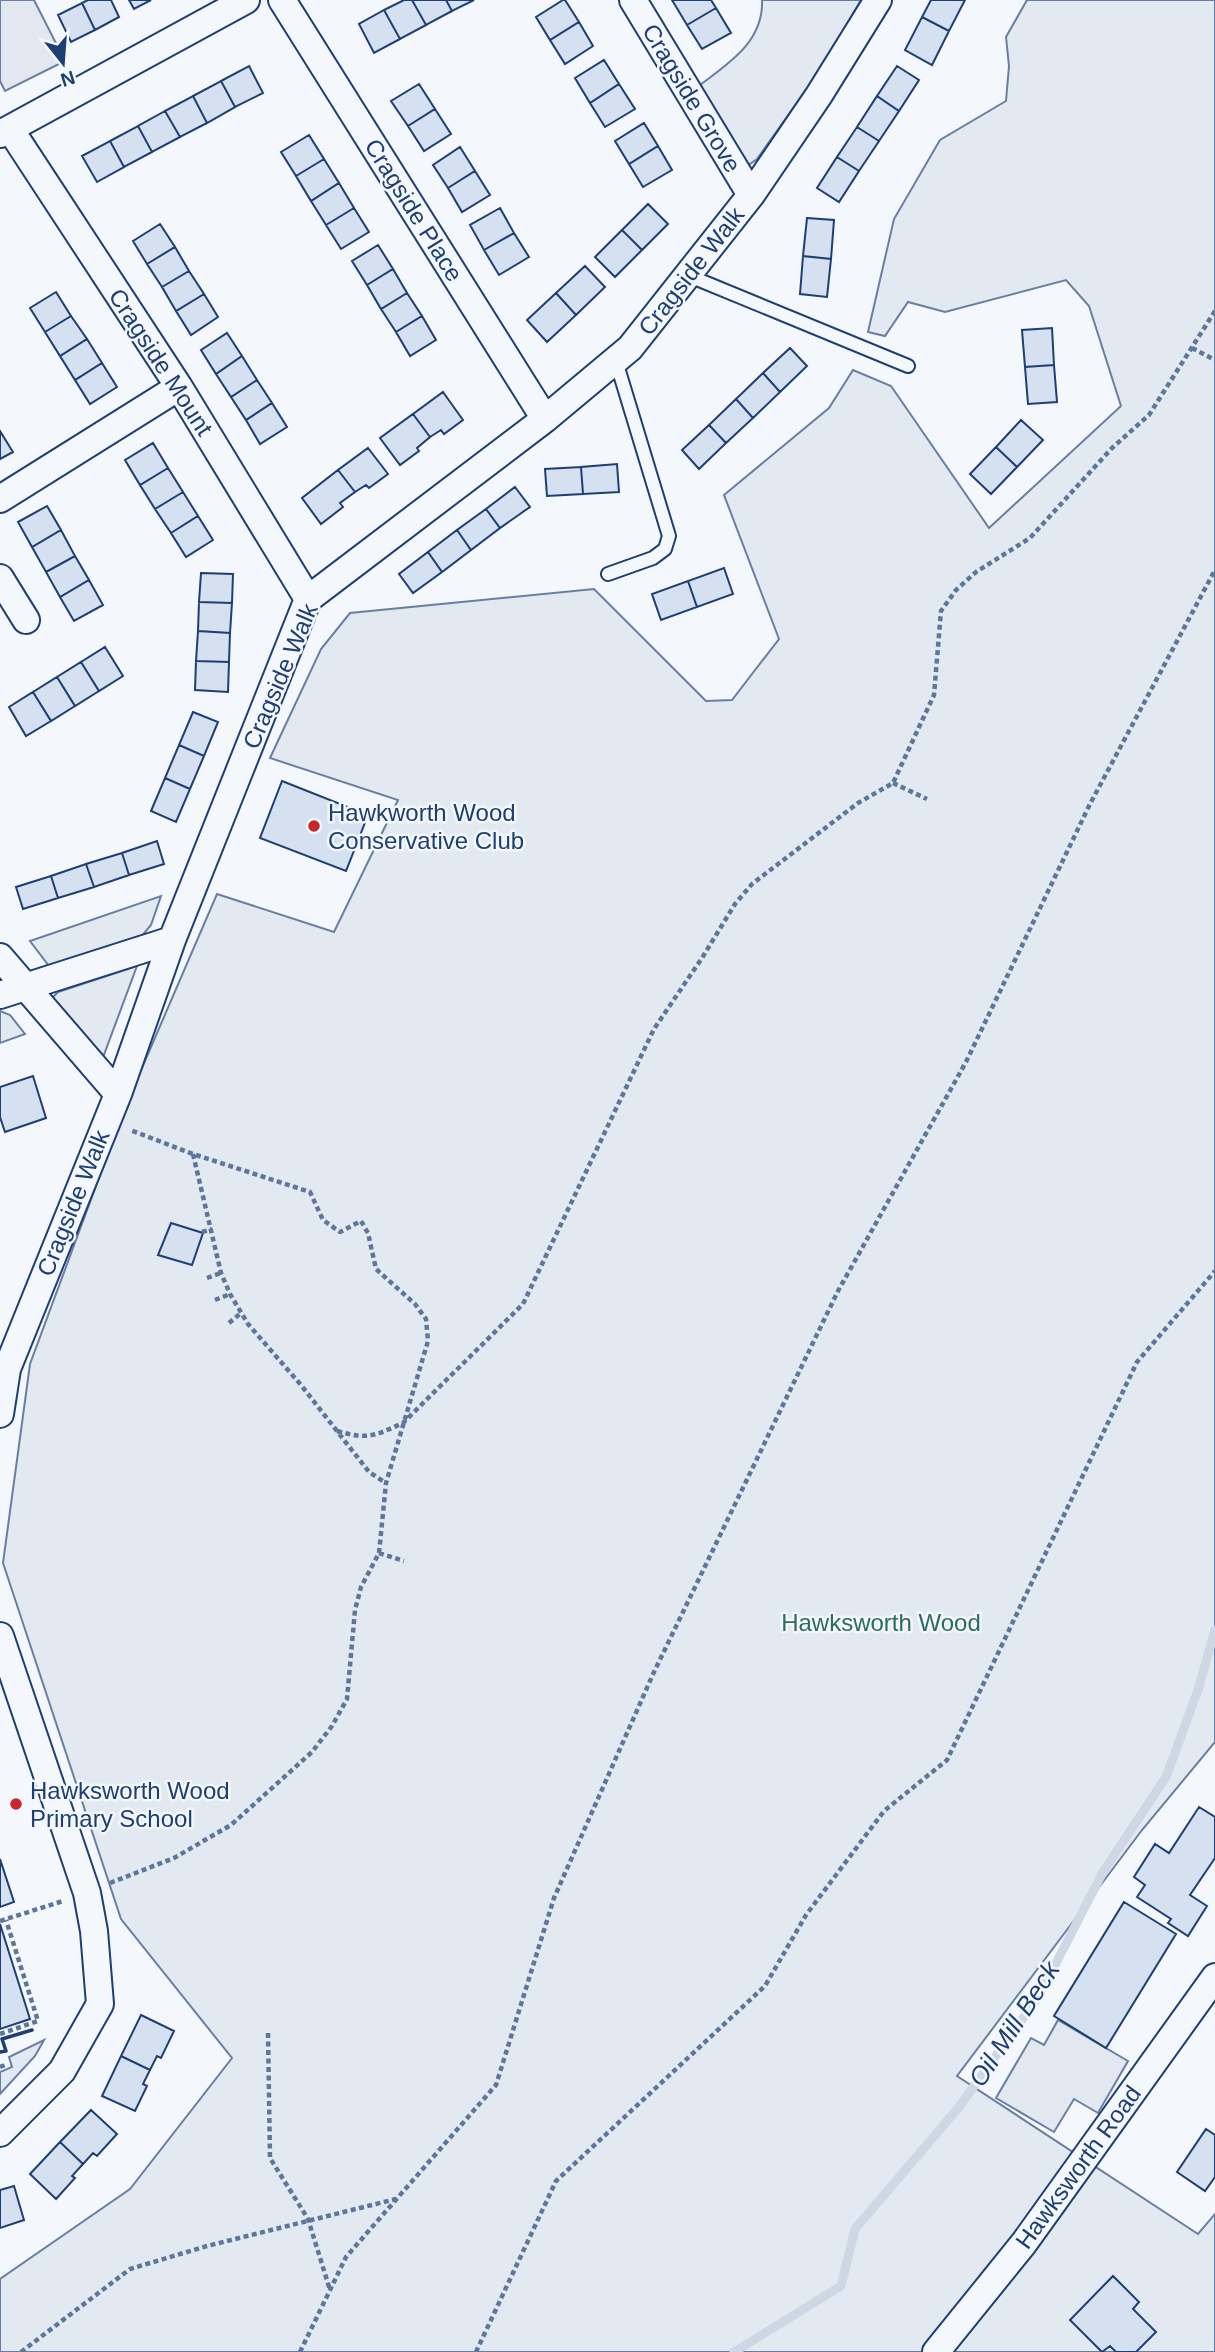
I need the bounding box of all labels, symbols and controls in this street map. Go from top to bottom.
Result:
street label: Cragside Grove [637,19,747,177]
north arrow [28,28,98,98]
text: N [58,67,77,91]
street label: Cragside Place [359,134,469,286]
street label: Cragside Walk [633,201,750,340]
street label: Cragside Mount [104,284,219,441]
street label: Cragside Walk [237,598,323,753]
place label: Hawkworth Wood Conservative Club [328,799,524,854]
marker: Hawkworth Wood Conservative Club [306,818,322,834]
street label: Cragside Walk [31,1125,115,1280]
park label: Hawksworth Wood [781,1609,981,1636]
place label: Hawksworth Wood Primary School [30,1777,230,1832]
marker: Hawksworth Wood Primary School [8,1796,24,1812]
water label: Oil Mill Beck [962,1954,1067,2092]
street label: Hawksworth Road [1010,2080,1146,2254]

